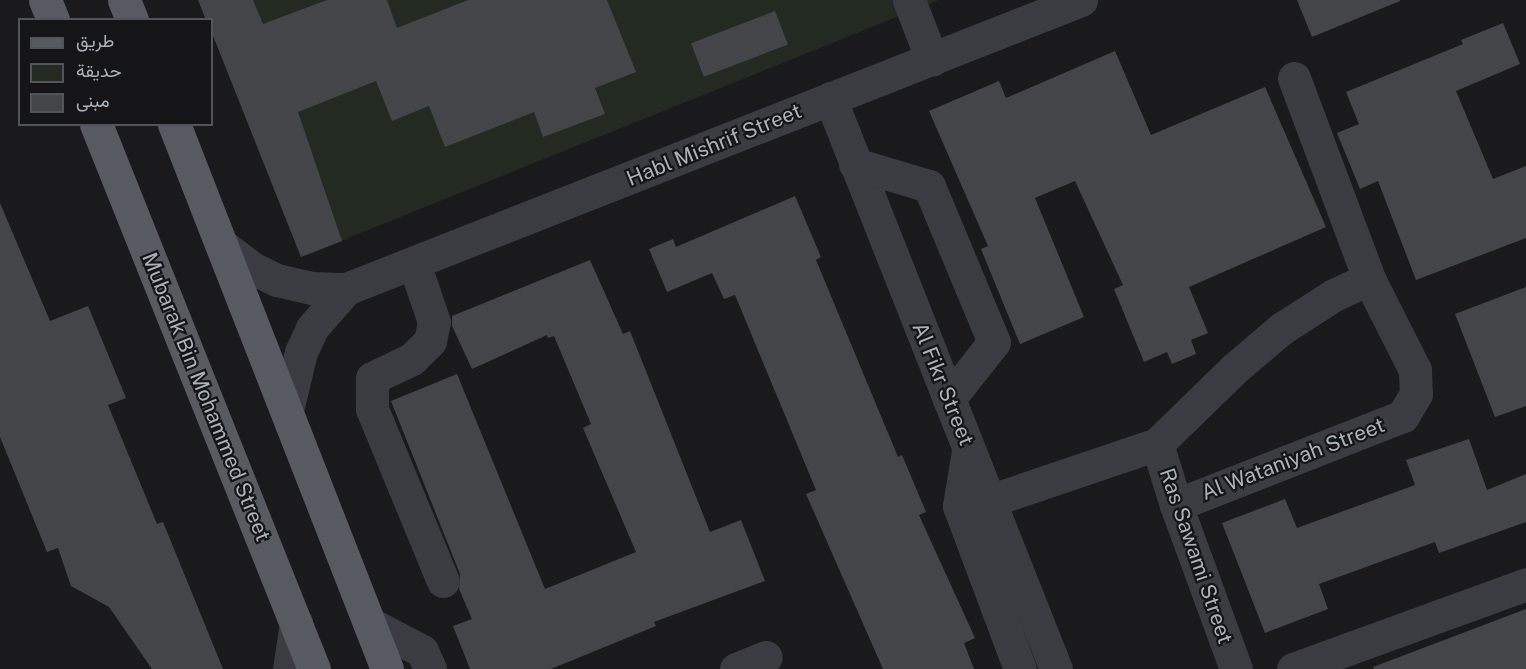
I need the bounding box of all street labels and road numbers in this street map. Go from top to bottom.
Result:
street label: Habl Mishrif Street [623,98,805,192]
street label: Mubarak Bin Mohammed Street [136,249,276,545]
street label: Al Fikr Street [907,319,979,449]
street label: Al Wataniyah Street [1198,412,1388,506]
street label: Ras Sawami Street [1154,465,1238,647]

